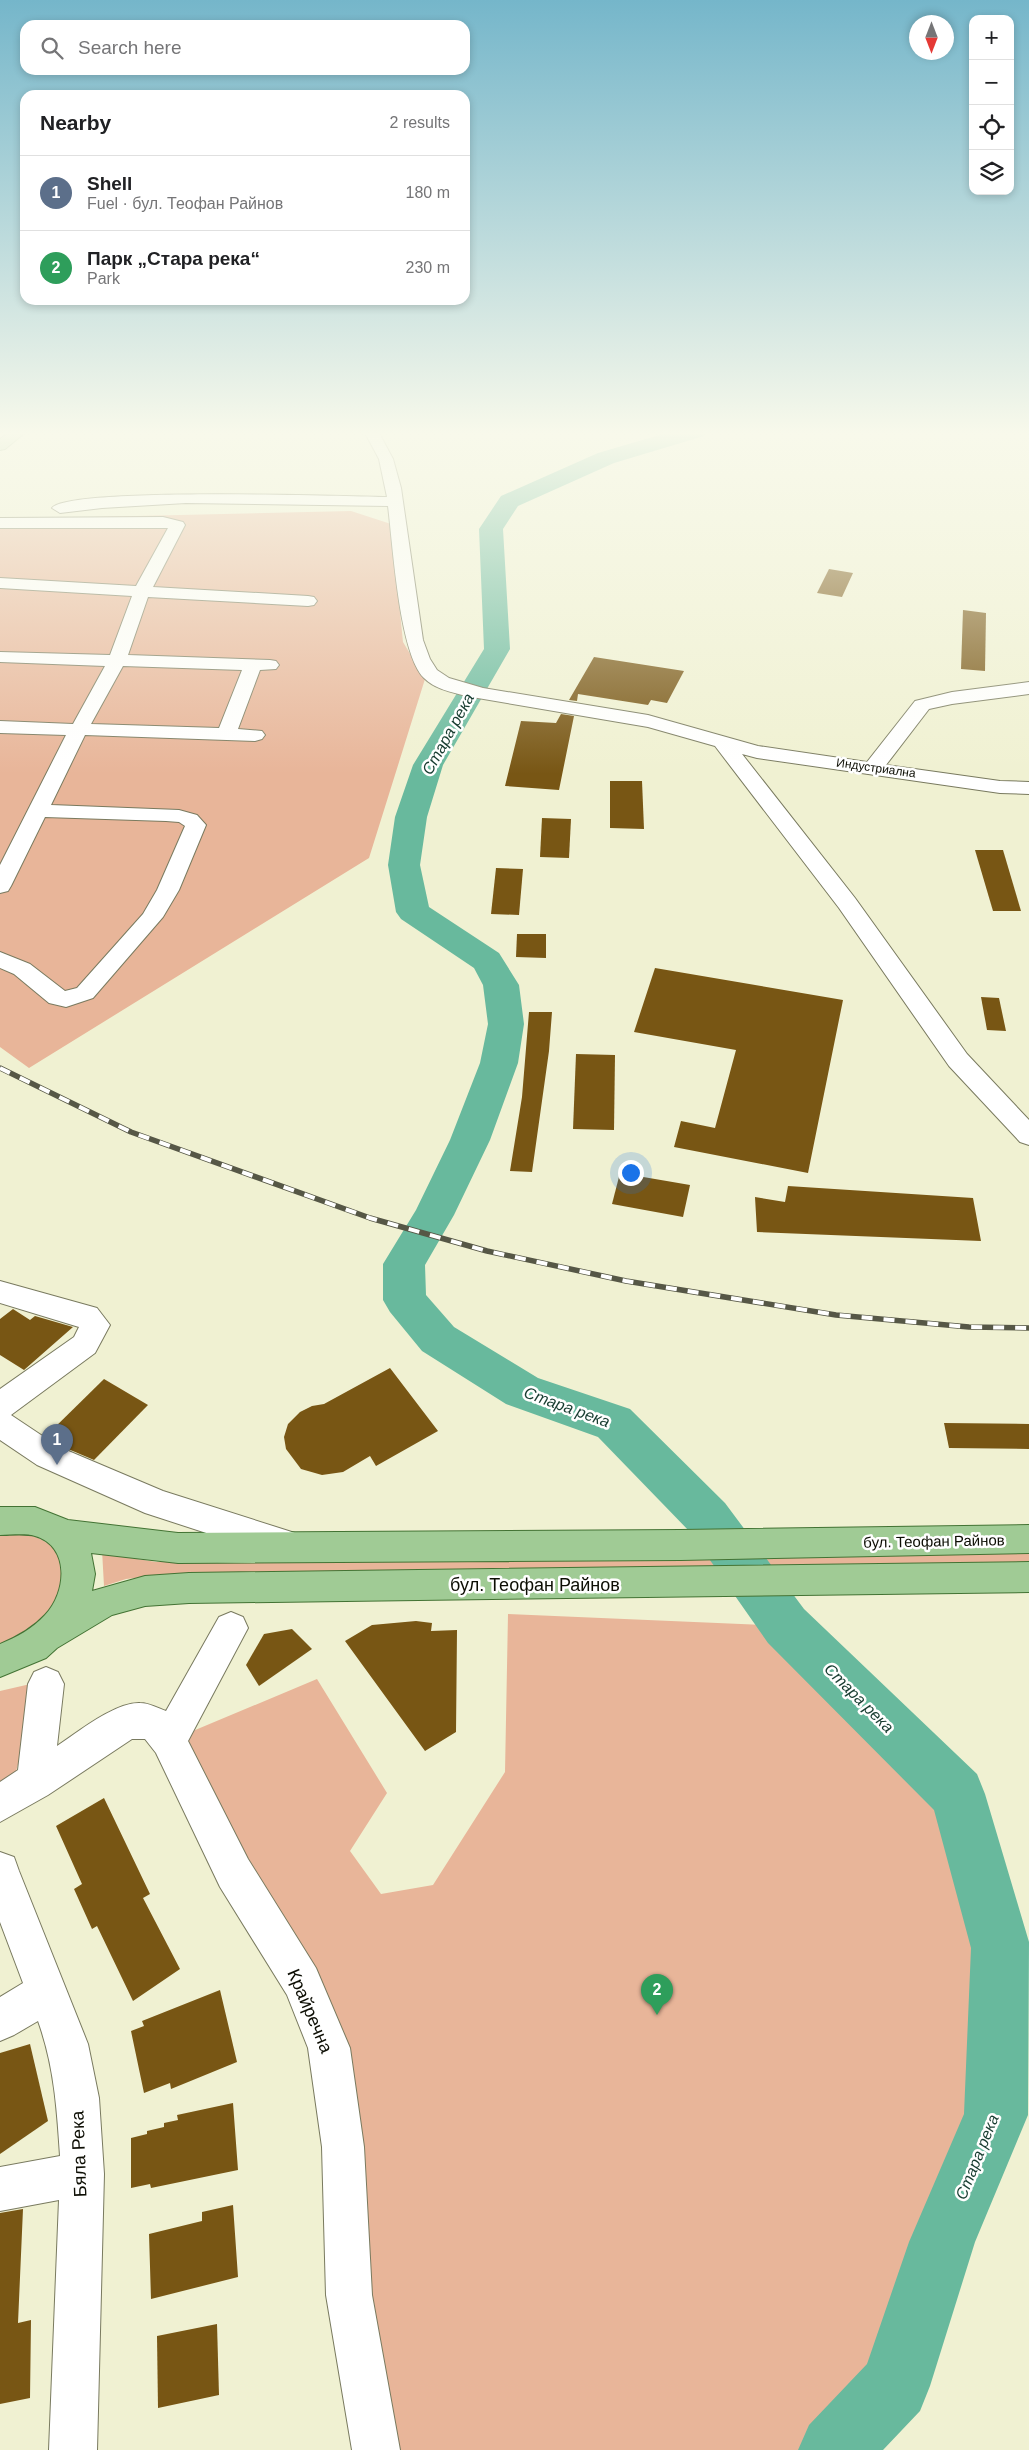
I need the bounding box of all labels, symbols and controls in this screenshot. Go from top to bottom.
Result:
north arrow [909,15,954,60]
map controls [969,15,1014,195]
button: + [969,15,1014,60]
search box [20,20,470,75]
icon: search [38,34,66,62]
text: Search here [78,37,182,58]
button: − [969,60,1014,105]
button: locate [969,105,1014,150]
text: Nearby [40,111,111,134]
text: 2 results [390,114,450,131]
button: layers [969,150,1014,195]
text: Shell [87,173,132,194]
text: 1 [52,184,60,201]
text: 180 m [406,184,450,201]
text: Fuel · бул. Теофан Райнов [87,195,283,212]
text: Парк „Стара река“ [87,248,260,269]
text: 2 [52,259,60,276]
text: 230 m [406,259,450,276]
text: Park [87,270,120,287]
water label: Стара река [419,690,477,778]
street label: Индустриална [835,756,917,781]
your location [618,1160,644,1186]
water label: Стара река [522,1384,612,1430]
pin: 1 [41,1424,73,1465]
street label: бул. Теофан Райнов [863,1531,1005,1551]
street label: бул. Теофан Райнов [450,1575,620,1595]
water label: Стара река [821,1660,897,1736]
street label: Крайречна [283,1966,337,2057]
pin: 2 [641,1974,673,2015]
street label: Бяла Река [67,2109,91,2198]
water label: Стара река [952,2112,1002,2202]

